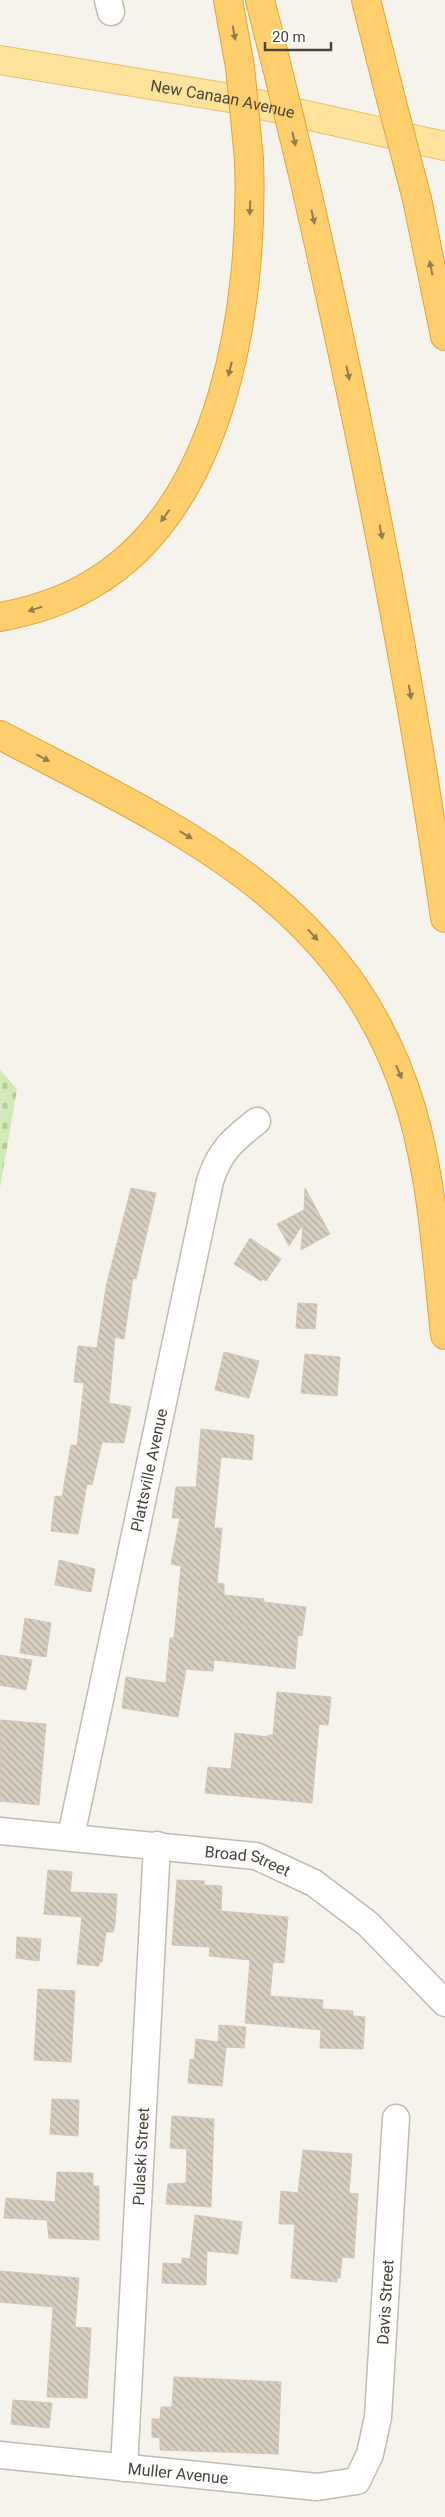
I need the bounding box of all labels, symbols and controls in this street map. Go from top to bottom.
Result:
scale bar [265,20,331,52]
one-way arrow [231,26,239,42]
text: 20 m [272,28,306,46]
street label: New Canaan Avenue [149,76,297,122]
one-way arrow [290,132,298,147]
one-way arrow [245,200,253,216]
one-way arrow [309,210,317,225]
one-way arrow [427,261,435,276]
one-way arrow [226,361,234,376]
one-way arrow [344,366,352,381]
one-way arrow [160,510,170,523]
one-way arrow [377,525,385,541]
one-way arrow [28,606,43,613]
one-way arrow [406,685,414,701]
one-way arrow [36,754,50,762]
one-way arrow [179,831,192,840]
one-way arrow [307,929,319,941]
one-way arrow [395,1065,403,1079]
street label: Plattsville Avenue [126,1407,171,1534]
street label: Broad Street [204,1842,293,1880]
street label: Pulaski Street [128,2107,153,2206]
street label: Davis Street [373,2259,397,2345]
street label: Muller Avenue [127,2458,229,2487]

